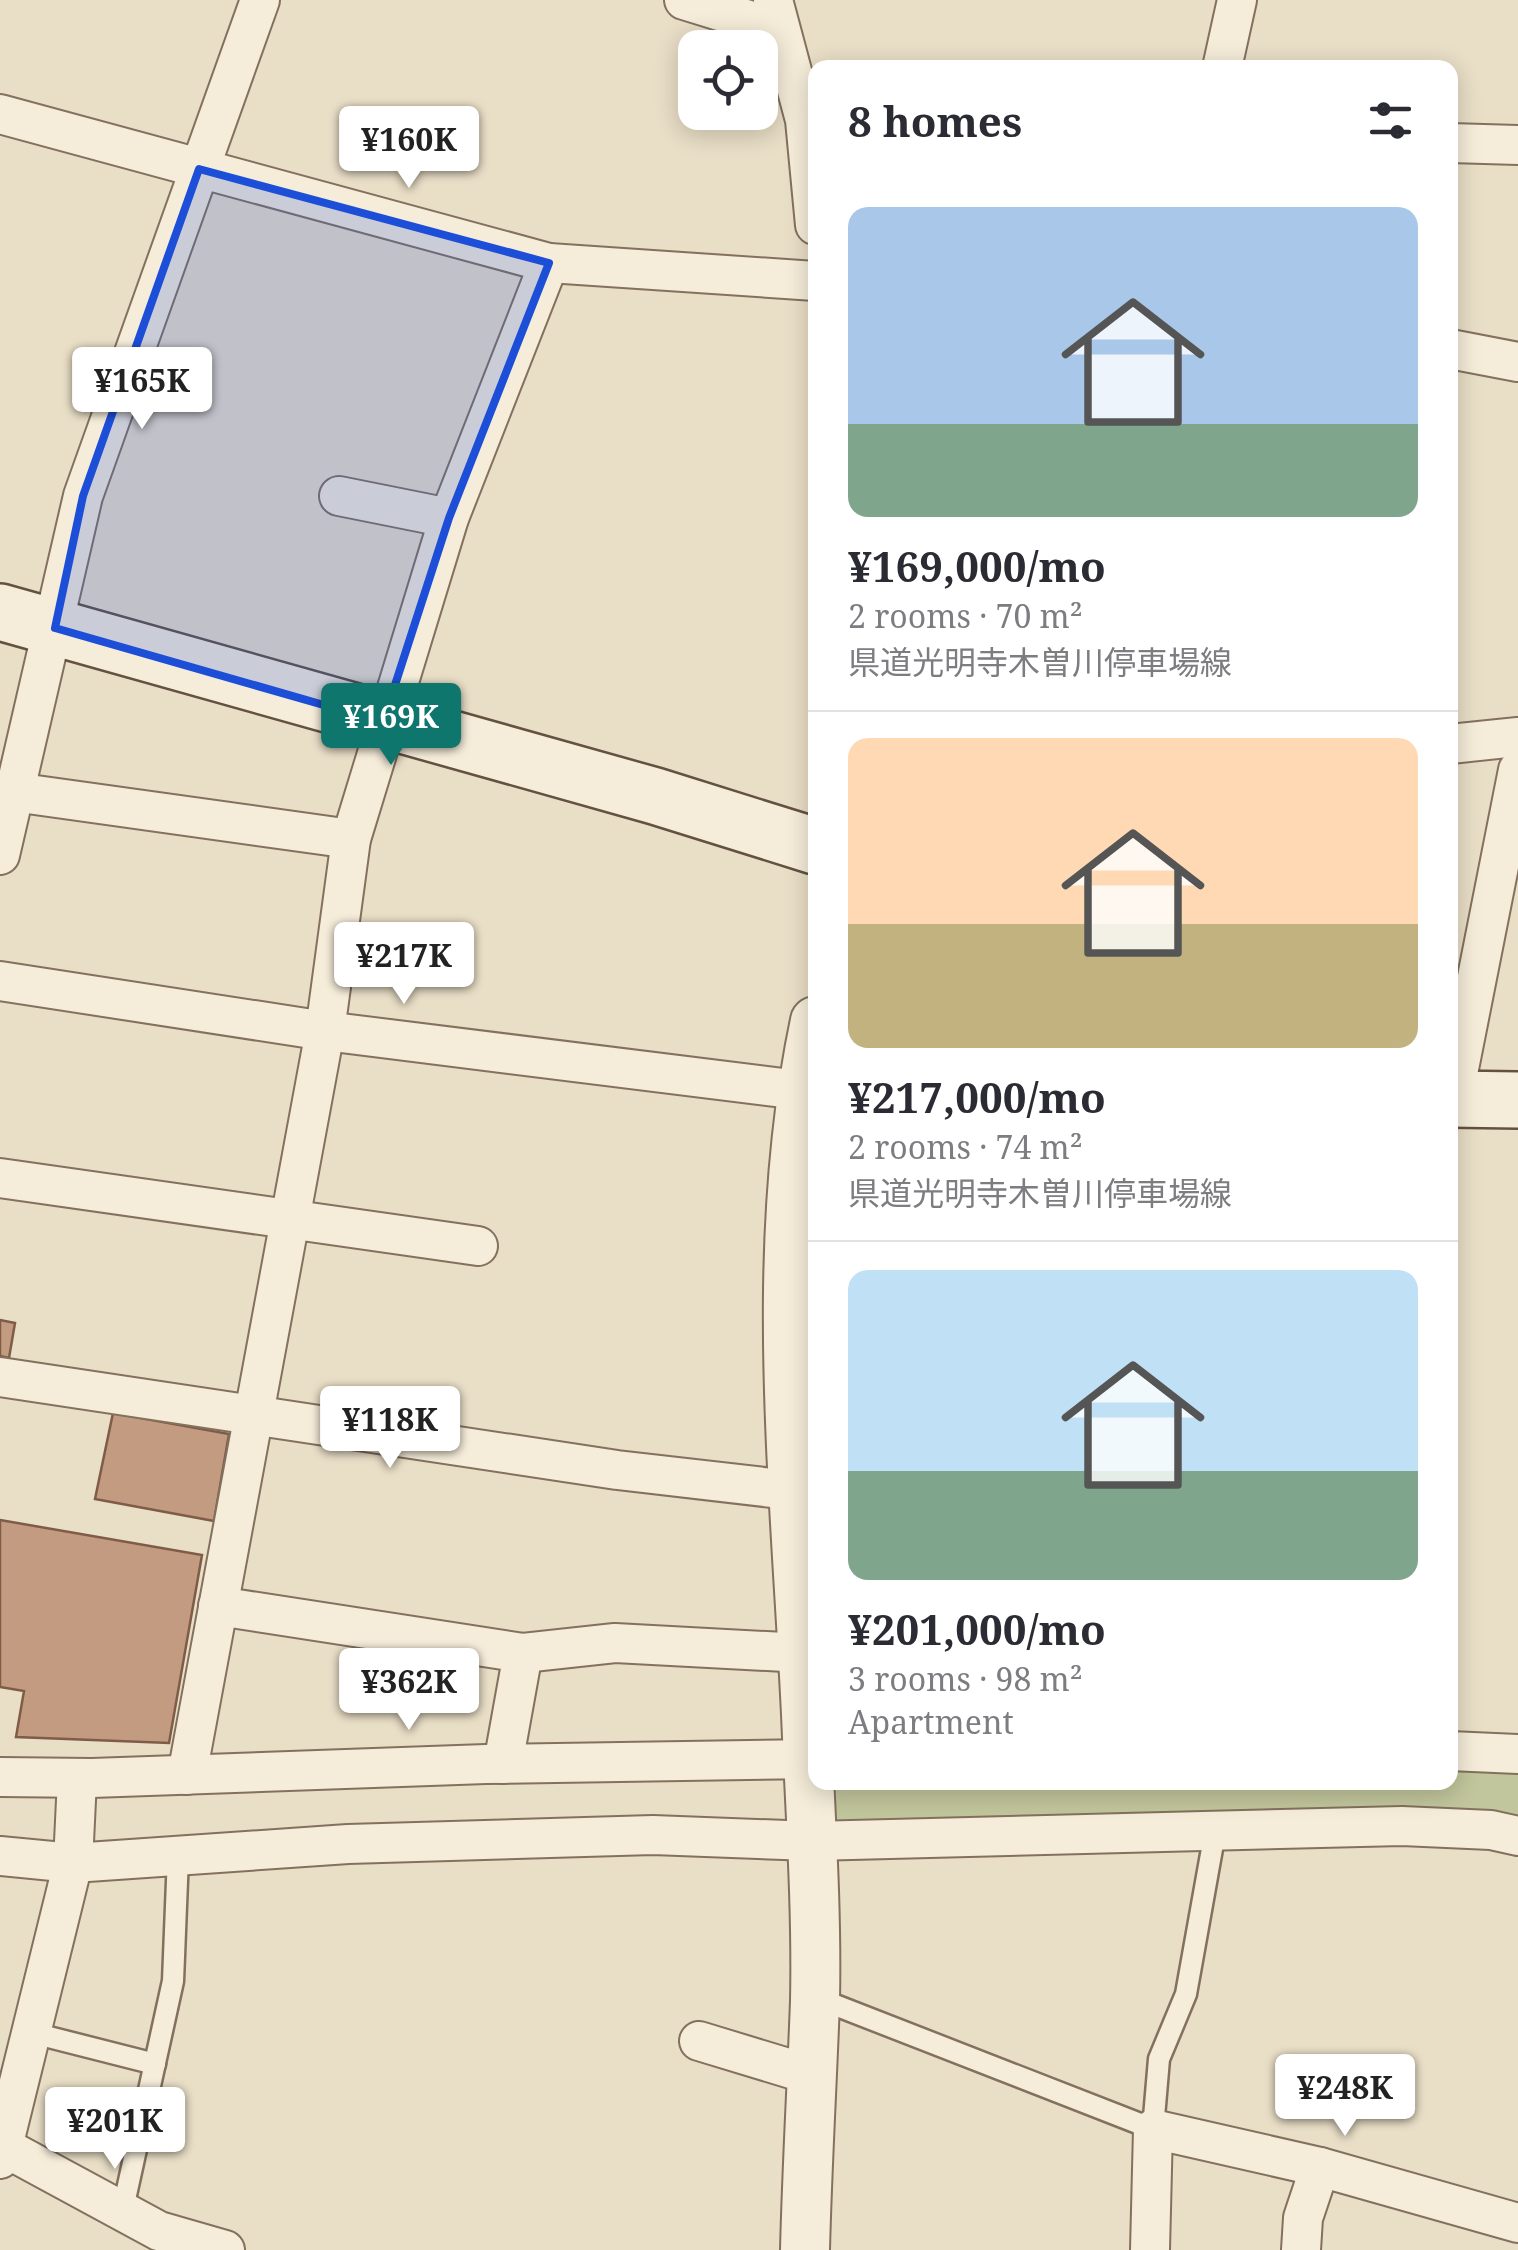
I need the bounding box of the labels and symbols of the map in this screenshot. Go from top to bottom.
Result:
pin: ¥160K [339,106,479,191]
pin: ¥165K [72,347,212,432]
pin: ¥169K [321,683,461,768]
pin: ¥217K [334,922,474,1007]
pin: ¥118K [320,1386,460,1471]
pin: ¥362K [339,1648,479,1733]
pin: ¥248K [1275,2054,1415,2139]
pin: ¥201K [45,2087,185,2172]

